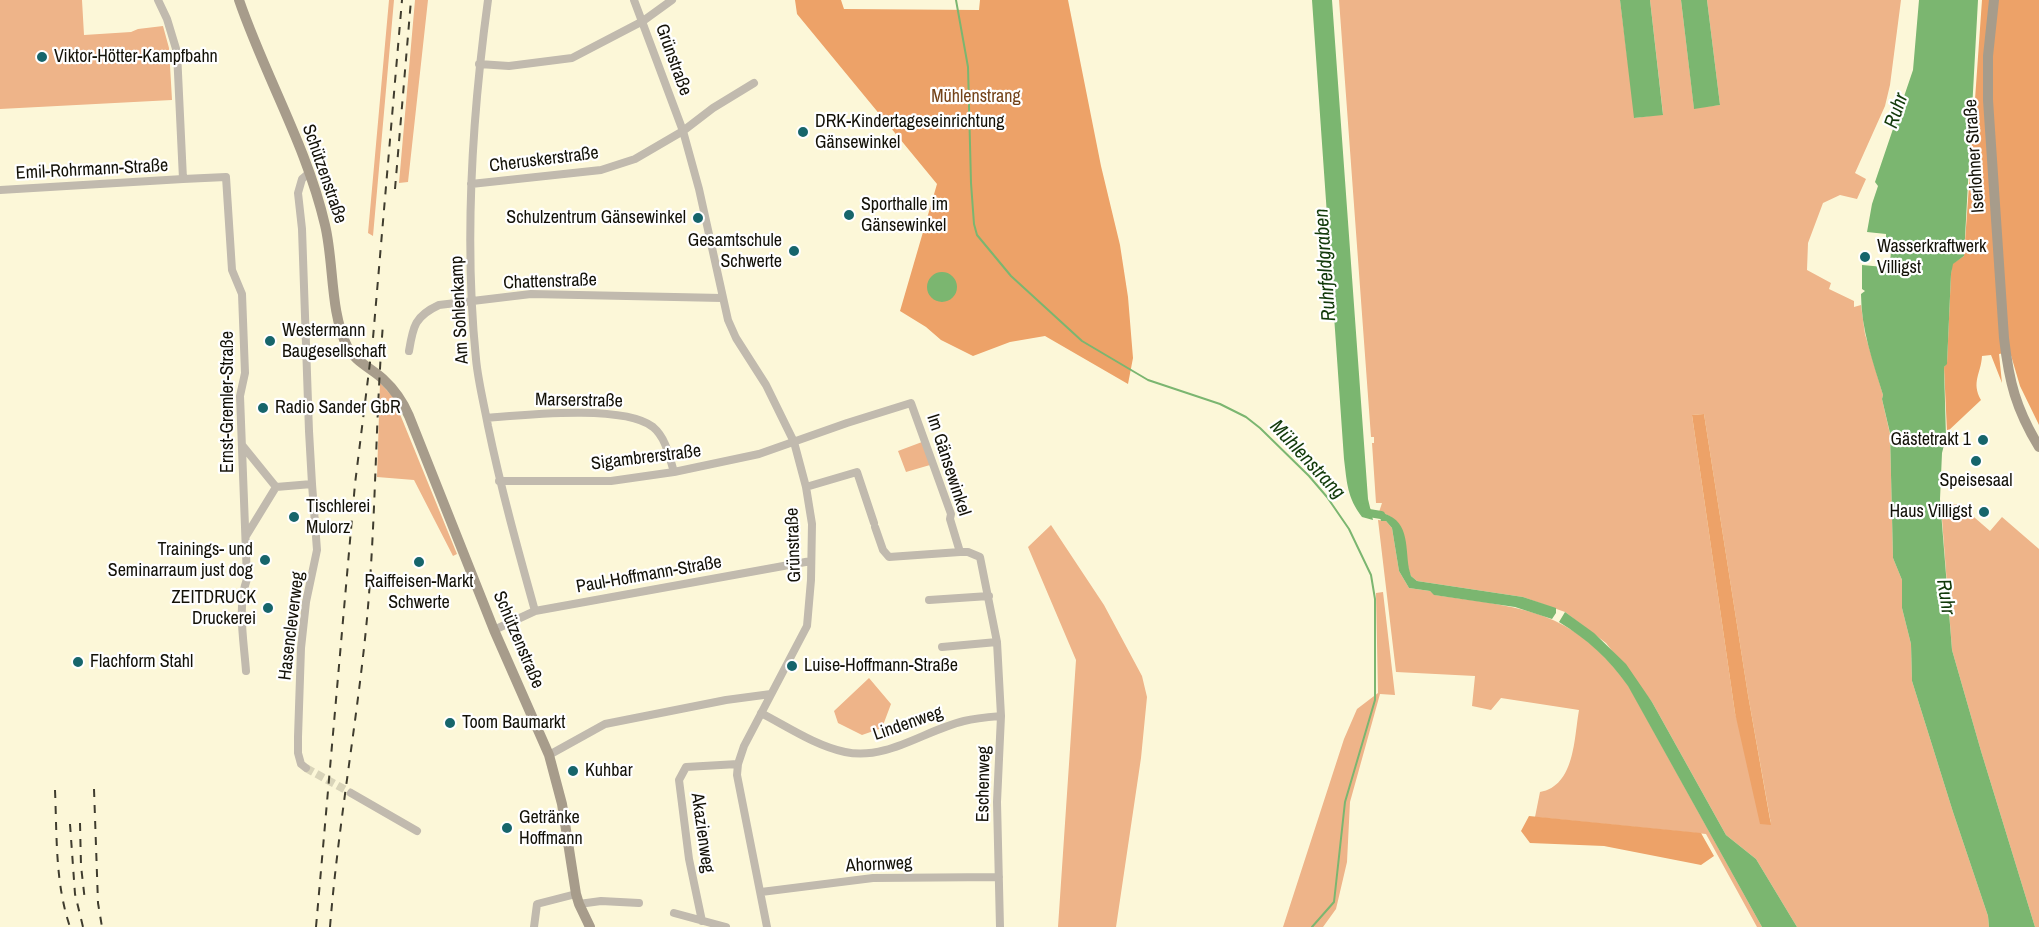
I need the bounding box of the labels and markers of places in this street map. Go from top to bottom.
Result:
place label: Viktor-Hötter-Kampfbahn [54,46,218,68]
marker: Viktor-Hötter-Kampfbahn [35,50,49,64]
place label: DRK-Kindertageseinrichtung Gänsewinkel [815,111,1005,154]
marker: DRK-Kindertageseinrichtung Gänsewinkel [796,125,810,139]
place label: Sporthalle im Gänsewinkel [861,194,948,236]
place label: Schulzentrum Gänsewinkel [506,207,686,229]
marker: Sporthalle im Gänsewinkel [842,208,856,222]
marker: Schulzentrum Gänsewinkel [691,211,705,225]
place label: Gesamtschule Schwerte [688,230,782,272]
place label: Wasserkraftwerk Villigst [1877,236,1986,278]
marker: Gesamtschule Schwerte [787,244,801,258]
marker: Wasserkraftwerk Villigst [1858,250,1872,264]
place label: Westermann Baugesellschaft [282,320,386,362]
marker: Westermann Baugesellschaft [263,334,277,348]
place label: Radio Sander GbR [275,397,401,419]
marker: Radio Sander GbR [256,401,270,415]
place label: Gästetrakt 1 [1891,429,1971,451]
marker: Gästetrakt 1 [1976,433,1990,447]
marker: Speisesaal [1969,454,1983,468]
place label: Speisesaal [1939,470,2013,492]
place label: Tischlerei Mulorz [306,496,370,538]
place label: Haus Villigst [1889,501,1972,523]
marker: Haus Villigst [1977,505,1991,519]
marker: Tischlerei Mulorz [287,510,301,524]
place label: Trainings- und Seminarraum just dog [108,539,253,582]
marker: Trainings- und Seminarraum just dog [258,553,272,567]
marker: Raiffeisen-Markt Schwerte [412,555,426,569]
place label: Raiffeisen-Markt Schwerte [365,571,473,614]
place label: ZEITDRUCK Druckerei [172,587,256,630]
marker: ZEITDRUCK Druckerei [261,601,275,615]
place label: Flachform Stahl [90,651,193,673]
marker: Flachform Stahl [71,655,85,669]
place label: Luise-Hoffmann-Straße [804,655,958,677]
marker: Luise-Hoffmann-Straße [785,659,799,673]
place label: Toom Baumarkt [462,712,565,734]
marker: Toom Baumarkt [443,716,457,730]
place label: Kuhbar [585,760,633,782]
marker: Kuhbar [566,764,580,778]
place label: Getränke Hoffmann [519,807,583,850]
marker: Getränke Hoffmann [500,821,514,835]

